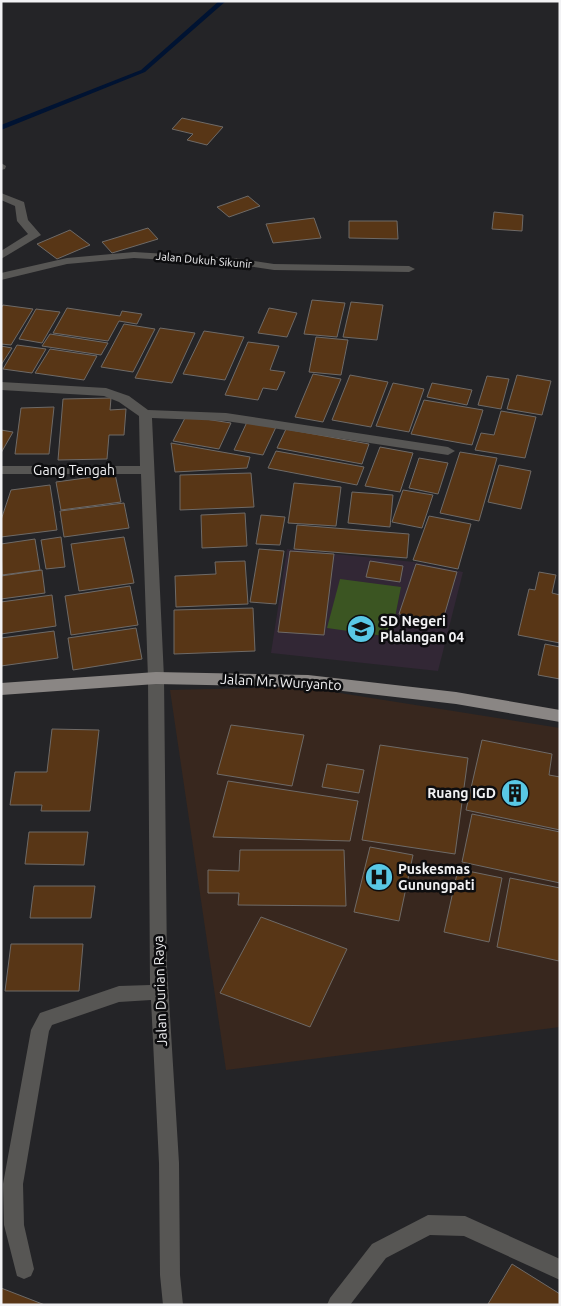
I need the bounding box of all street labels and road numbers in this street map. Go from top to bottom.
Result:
street label: Jalan Dukuh Sikunir [155,250,253,270]
street label: Gang Tengah [33,462,115,478]
street label: Jalan Mr. Wuryanto [220,671,342,693]
street label: Jalan Durian Raya [150,935,170,1047]

